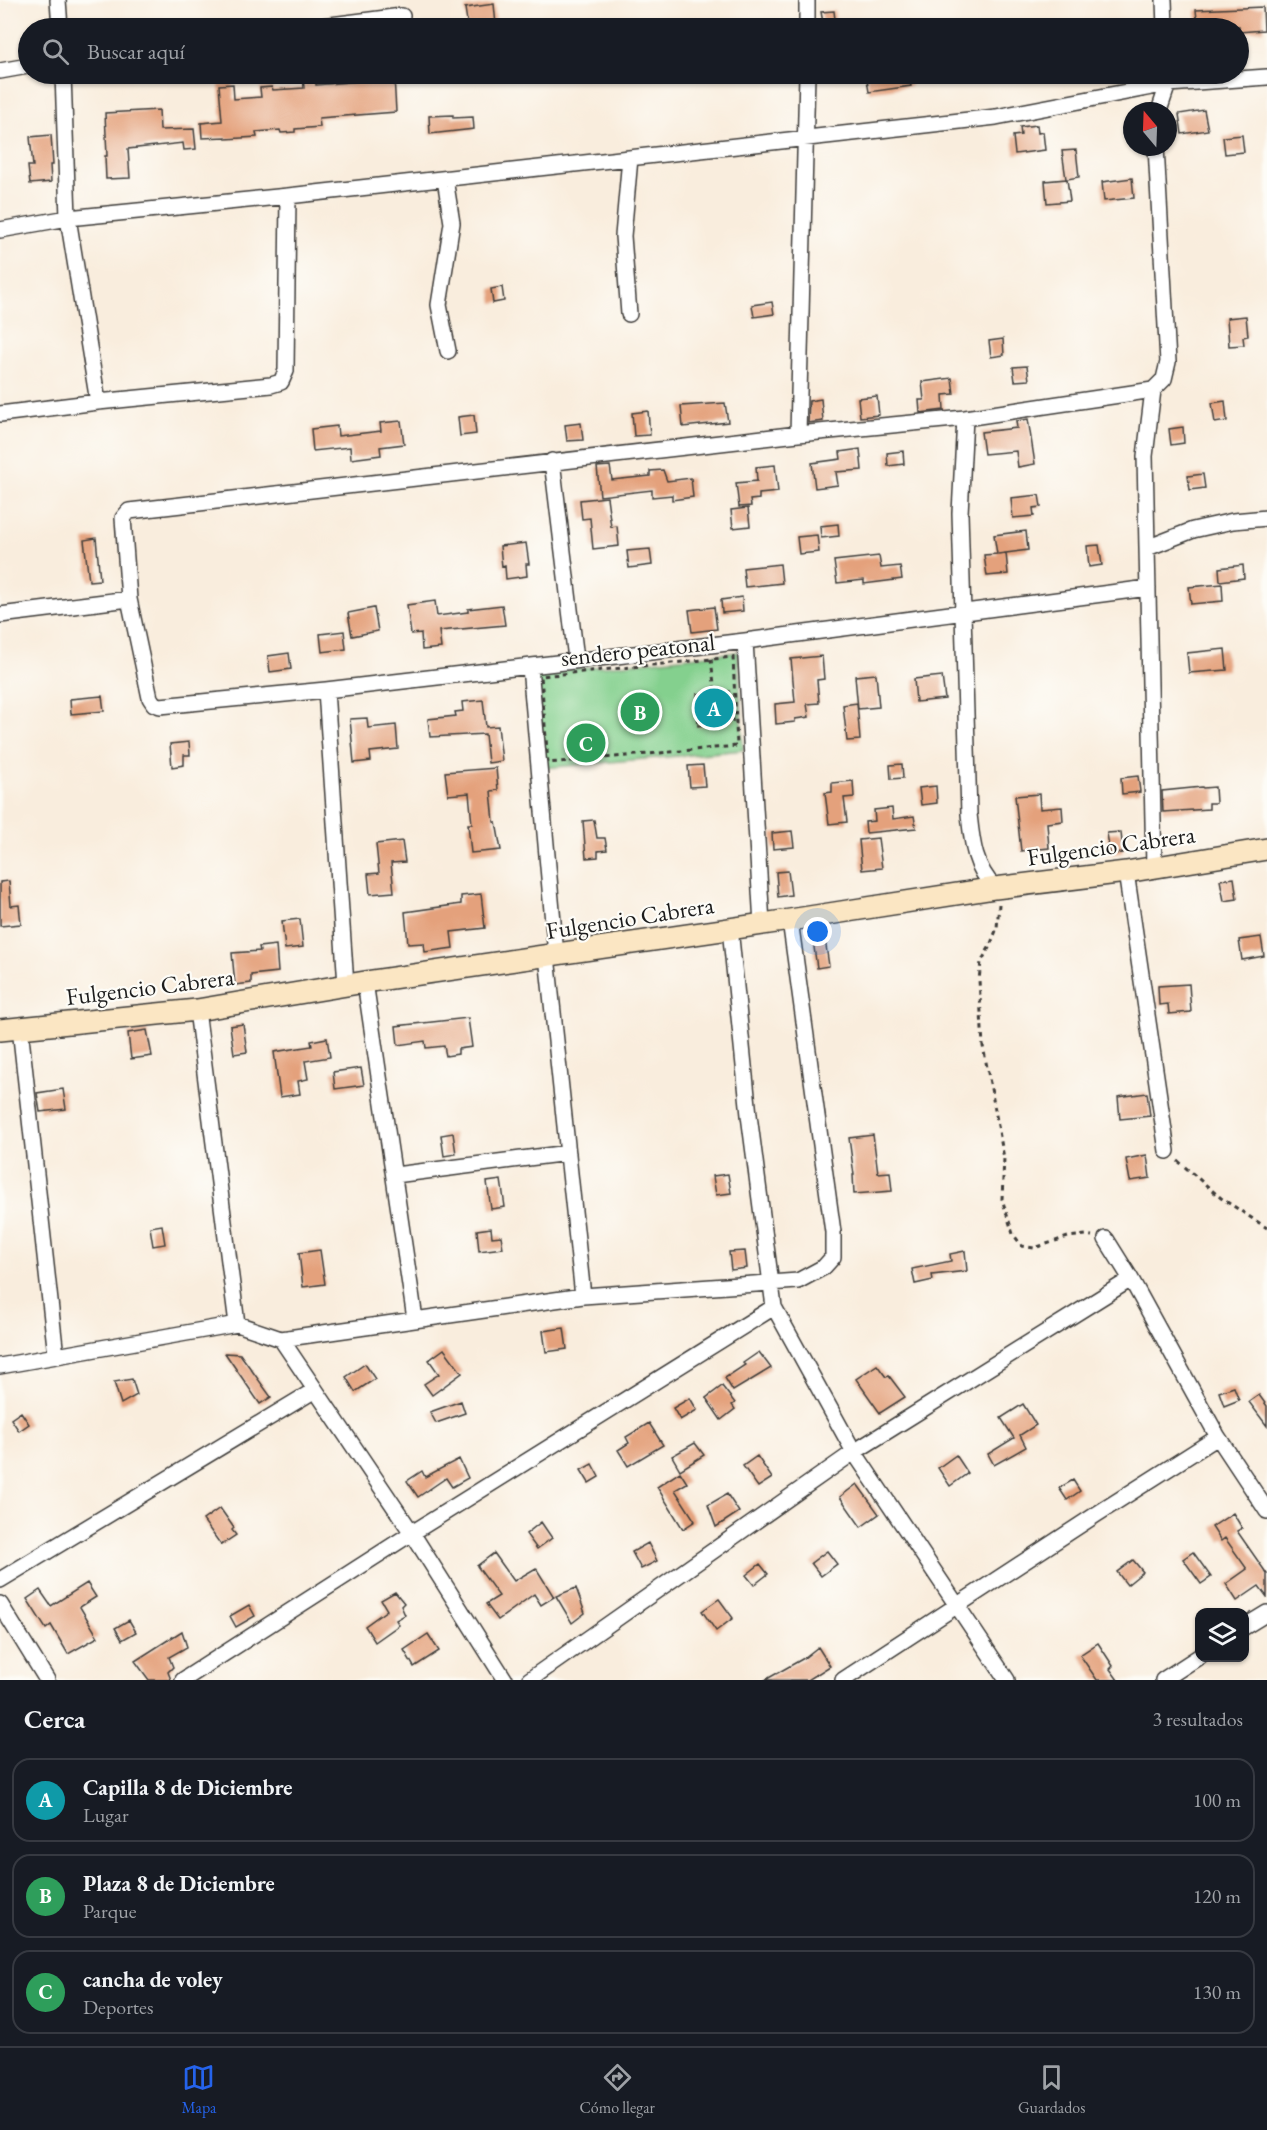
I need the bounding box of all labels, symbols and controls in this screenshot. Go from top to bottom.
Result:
search box [18,18,1249,84]
icon: search [39,35,72,68]
text: Buscar aquí [87,37,185,66]
north arrow [1123,102,1177,156]
street label: sendero peatonal [559,626,717,673]
pin: A [694,686,734,730]
pin: B [620,690,660,734]
pin: C [566,720,606,766]
street label: Fulgencio Cabrera [1025,818,1197,873]
street label: Fulgencio Cabrera [544,889,716,946]
your location [803,917,832,946]
street label: Fulgencio Cabrera [64,961,236,1012]
map controls [1195,1608,1249,1662]
button: layers [1195,1608,1249,1662]
text: Cerca [24,1702,85,1736]
text: 3 resultados [1152,1706,1243,1732]
text: Capilla 8 de Diciembre [83,1773,292,1802]
text: A [38,1787,53,1813]
text: 100 m [1193,1787,1241,1813]
text: Lugar [83,1802,129,1828]
text: Plaza 8 de Diciembre [83,1869,275,1898]
text: B [39,1883,52,1909]
text: 120 m [1193,1883,1241,1909]
text: Parque [83,1898,136,1924]
text: cancha de voley [83,1965,223,1994]
text: C [38,1979,53,2005]
text: 130 m [1193,1979,1241,2005]
text: Deportes [83,1994,153,2020]
tab: Mapa [182,2061,216,2118]
tab: Cómo llegar [579,2061,655,2118]
tab: Guardados [1018,2061,1085,2118]

